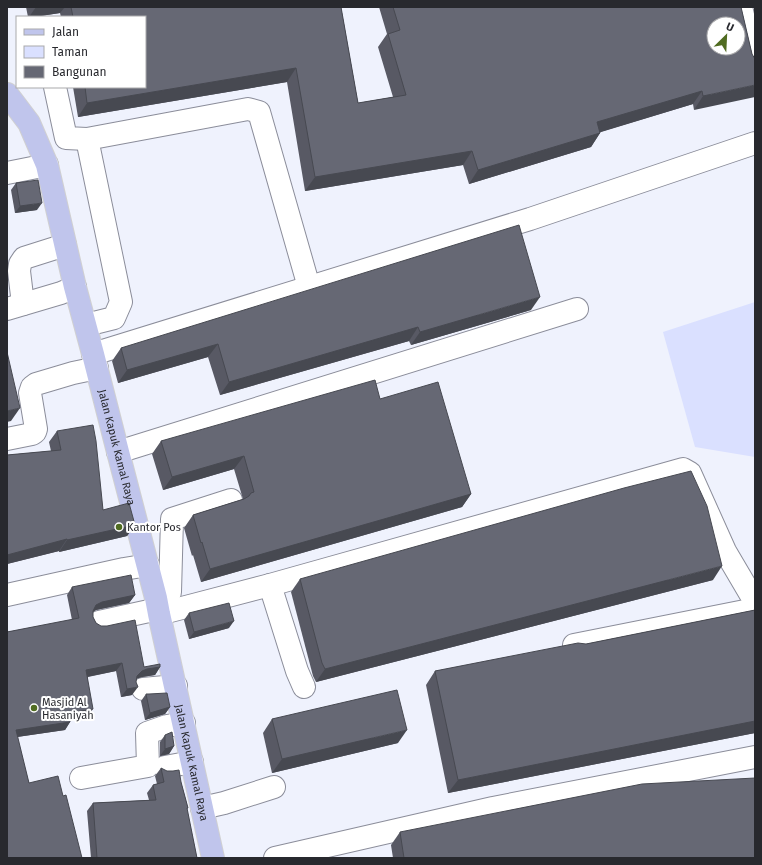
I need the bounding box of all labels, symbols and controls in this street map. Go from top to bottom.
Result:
legend [16,16,146,88]
north arrow [706,16,746,56]
text: U [724,20,736,35]
text: Jalan [52,25,79,39]
text: Taman [52,45,88,59]
text: Bangunan [52,65,107,79]
street label: Jalan Kapuk Kamal Raya [95,388,138,507]
place label: Kantor Pos [127,521,181,534]
marker: Kantor Pos [114,522,124,532]
place label: Masjid Al Hasaniyah [42,696,94,722]
marker: Masjid Al Hasaniyah [29,703,39,713]
street label: Jalan Kapuk Kamal Raya [172,703,211,822]

